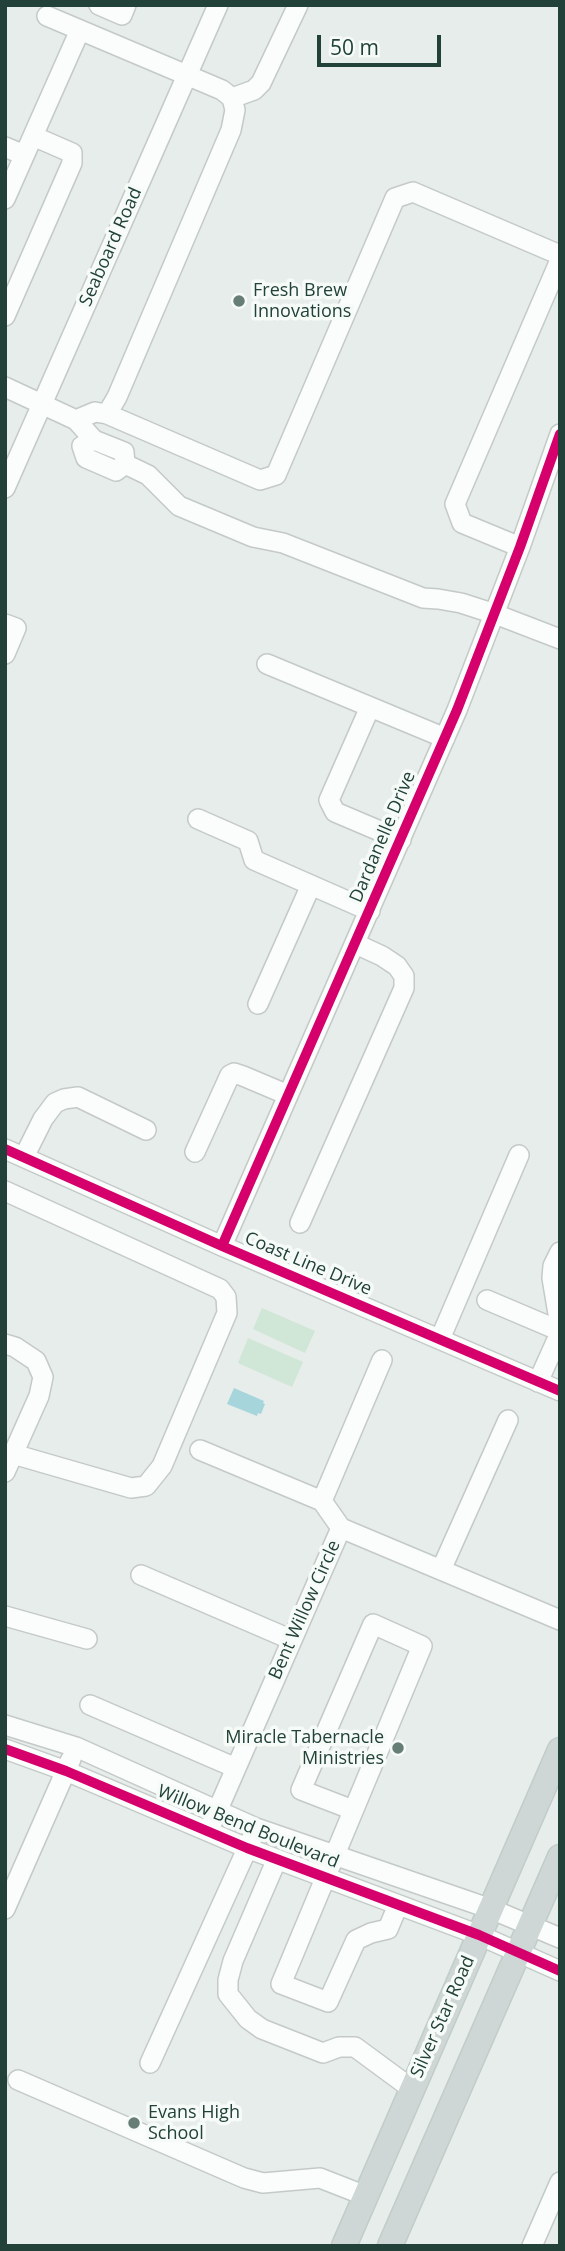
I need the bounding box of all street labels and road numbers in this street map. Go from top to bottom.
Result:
street label: Seaboard Road [75,184,147,310]
street label: Dardanelle Drive [346,768,420,906]
street label: Coast Line Drive [241,1228,375,1300]
street label: Bent Willow Circle [265,1537,345,1683]
street label: Willow Bend Boulevard [154,1781,342,1873]
street label: Silver Star Road [406,1953,480,2081]

